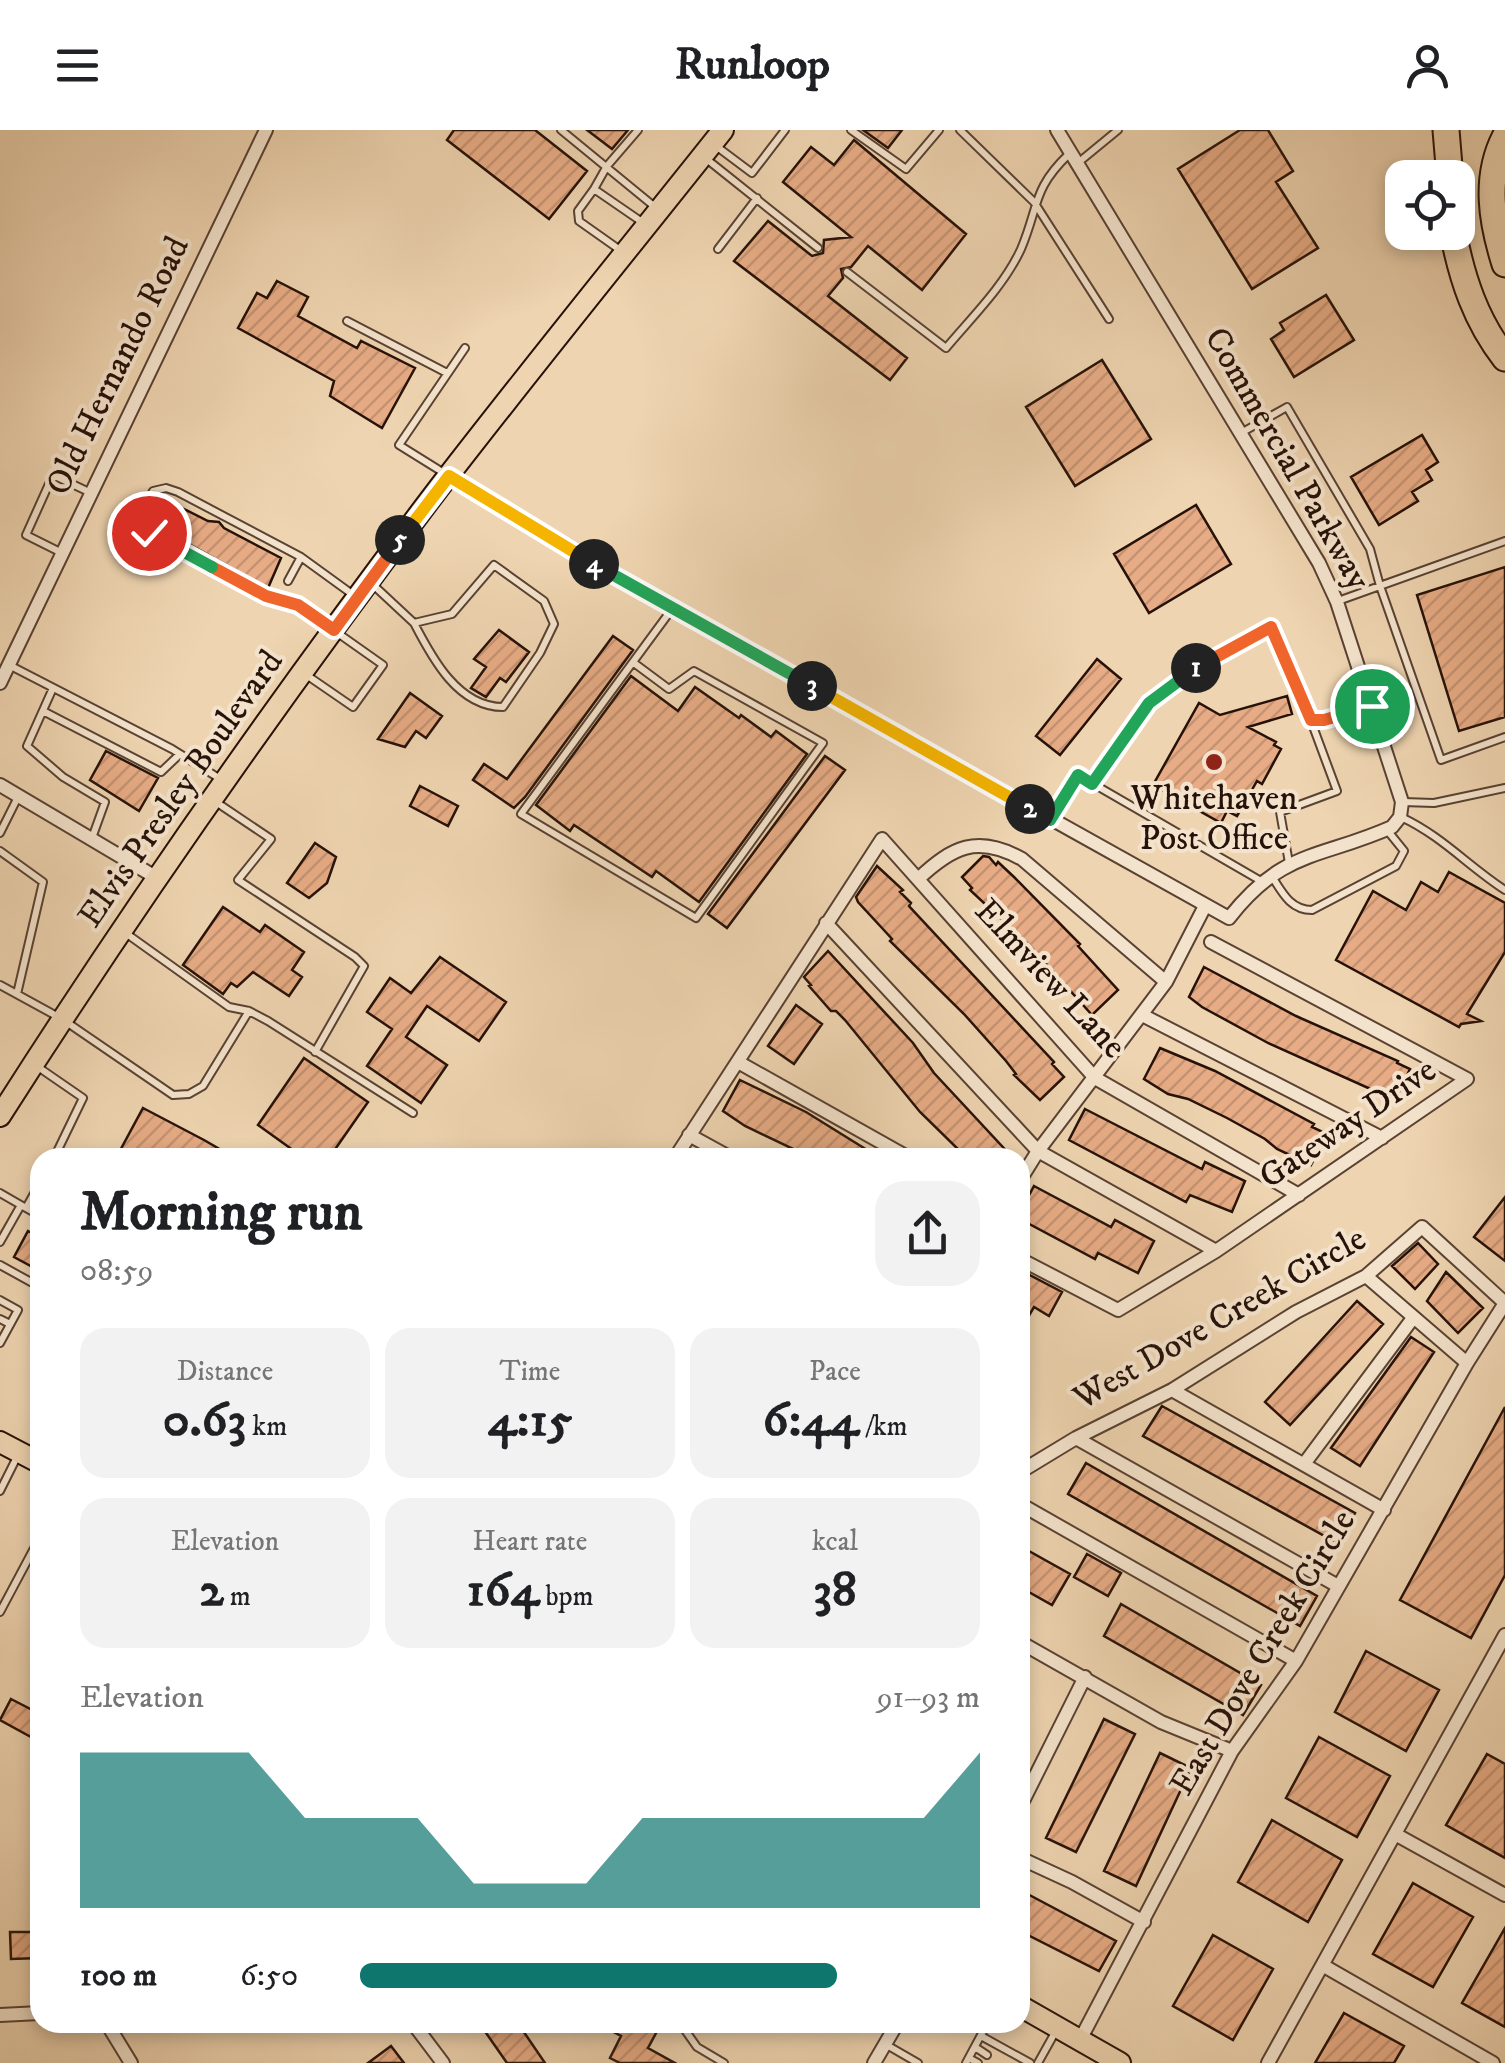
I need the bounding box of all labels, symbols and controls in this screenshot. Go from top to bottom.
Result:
text: Runloop [675,37,830,93]
icon: menu [50,38,105,93]
icon: person [1400,38,1455,93]
map controls [1385,160,1475,250]
button: locate [1385,160,1475,250]
street label: Old Hernando Road [36,229,200,502]
street label: Commercial Parkway [1194,320,1380,599]
pin [107,491,192,576]
icon: check [122,506,177,561]
pin: 5 [375,515,425,565]
text: 5 [393,522,407,557]
pin: 4 [569,539,619,589]
text: 4 [586,546,602,581]
street label: Elvis Presley Boulevard [69,641,294,936]
pin: 1 [1171,643,1221,693]
text: 1 [1191,650,1201,685]
pin: 3 [787,661,837,711]
pin [1330,664,1415,749]
text: 3 [807,668,817,703]
icon: arrive [1345,679,1400,734]
marker: Whitehaven Post Office [1203,751,1225,773]
place label: Whitehaven Post Office [1129,777,1298,861]
pin: 2 [1005,784,1055,834]
text: 2 [1023,791,1037,826]
street label: Elmview Lane [965,890,1135,1068]
street label: Gateway Drive [1251,1049,1445,1199]
text: Morning run [80,1179,362,1248]
button: share [875,1181,980,1286]
street label: West Dove Creek Circle [1065,1217,1374,1421]
text: 08:59 [80,1251,153,1291]
text: Distance [177,1354,273,1389]
text: Time [500,1354,560,1389]
text: Pace [809,1354,861,1389]
text: 0.63 [163,1389,246,1452]
text: 4:15 [488,1389,572,1452]
text: 6:44 [762,1389,859,1452]
text: km [246,1409,287,1444]
text: /km [859,1409,908,1444]
street label: East Dove Creek Circle [1160,1502,1366,1804]
text: Elevation [171,1524,279,1559]
text: Heart rate [473,1524,587,1559]
text: kcal [812,1524,858,1559]
text: 2 [199,1559,224,1622]
text: 164 [466,1559,539,1622]
text: 38 [813,1559,857,1622]
text: m [224,1579,251,1614]
text: bpm [539,1579,594,1614]
text: Elevation [80,1678,204,1718]
text: 91–93 m [877,1678,980,1718]
text: 100 m [80,1956,157,1996]
text: 6:50 [240,1956,298,1996]

